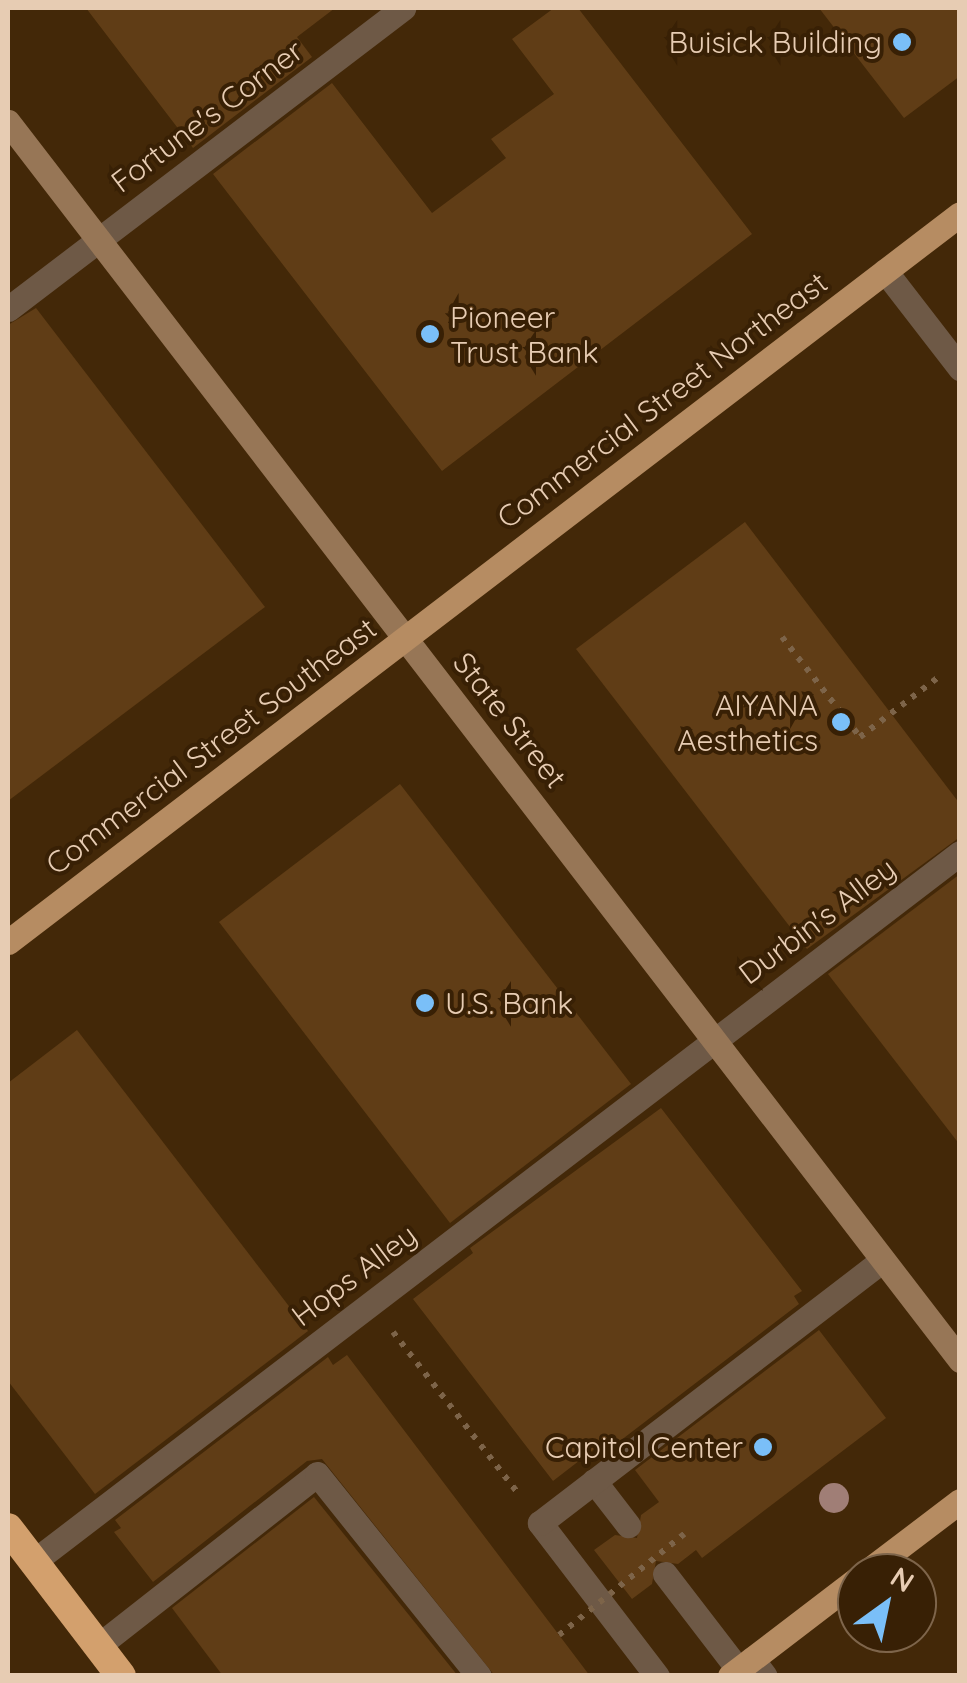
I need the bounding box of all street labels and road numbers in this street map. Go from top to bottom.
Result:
street label: Fortune's Corner [104,32,310,200]
street label: Commercial Street Northeast [490,264,834,536]
street label: Commercial Street Southeast [39,610,383,882]
street label: State Street [446,645,574,795]
street label: Durbin's Alley [732,850,902,992]
street label: Hops Alley [285,1216,423,1334]

